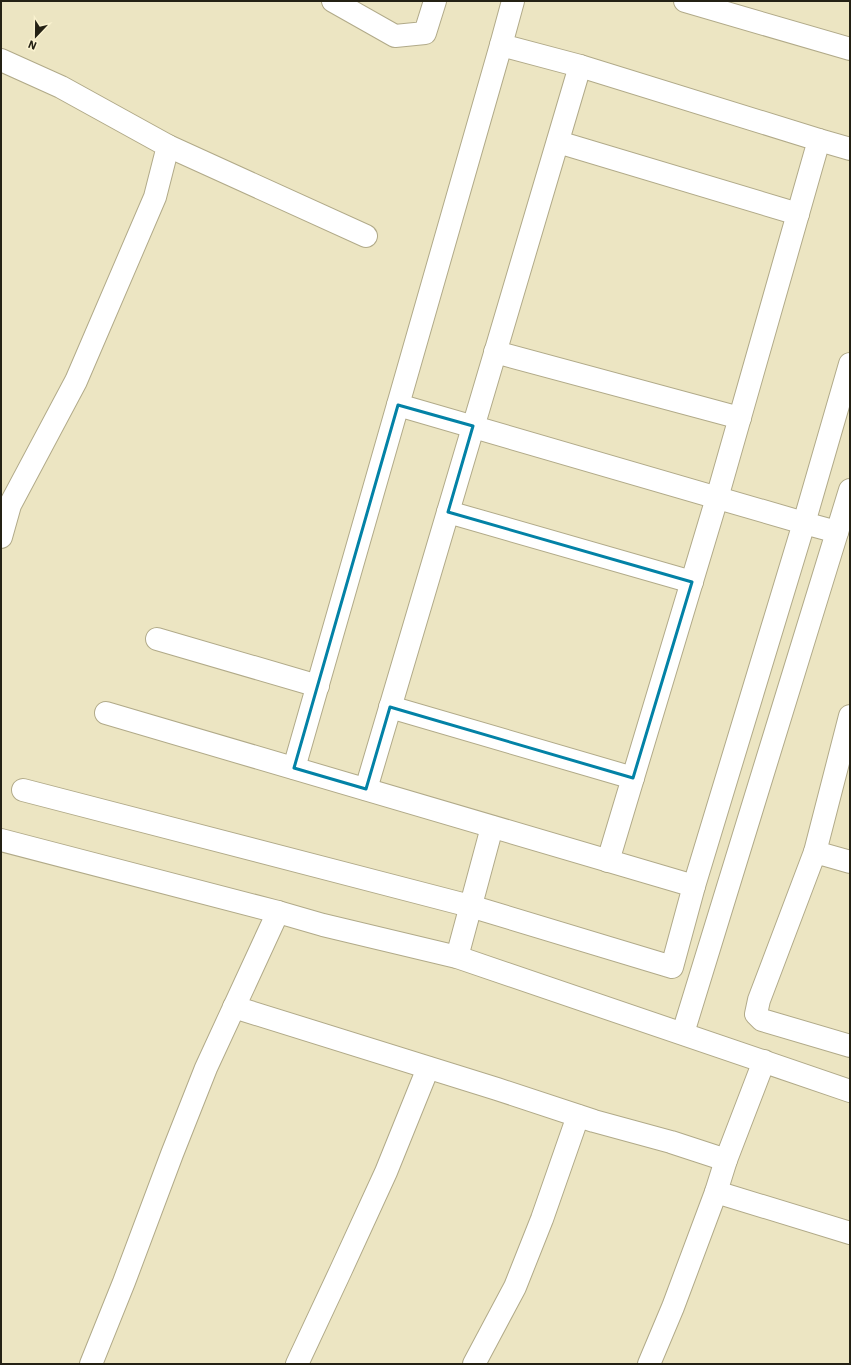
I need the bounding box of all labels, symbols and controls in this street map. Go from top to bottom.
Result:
north arrow [16,16,56,56]
text: N [26,37,39,53]

